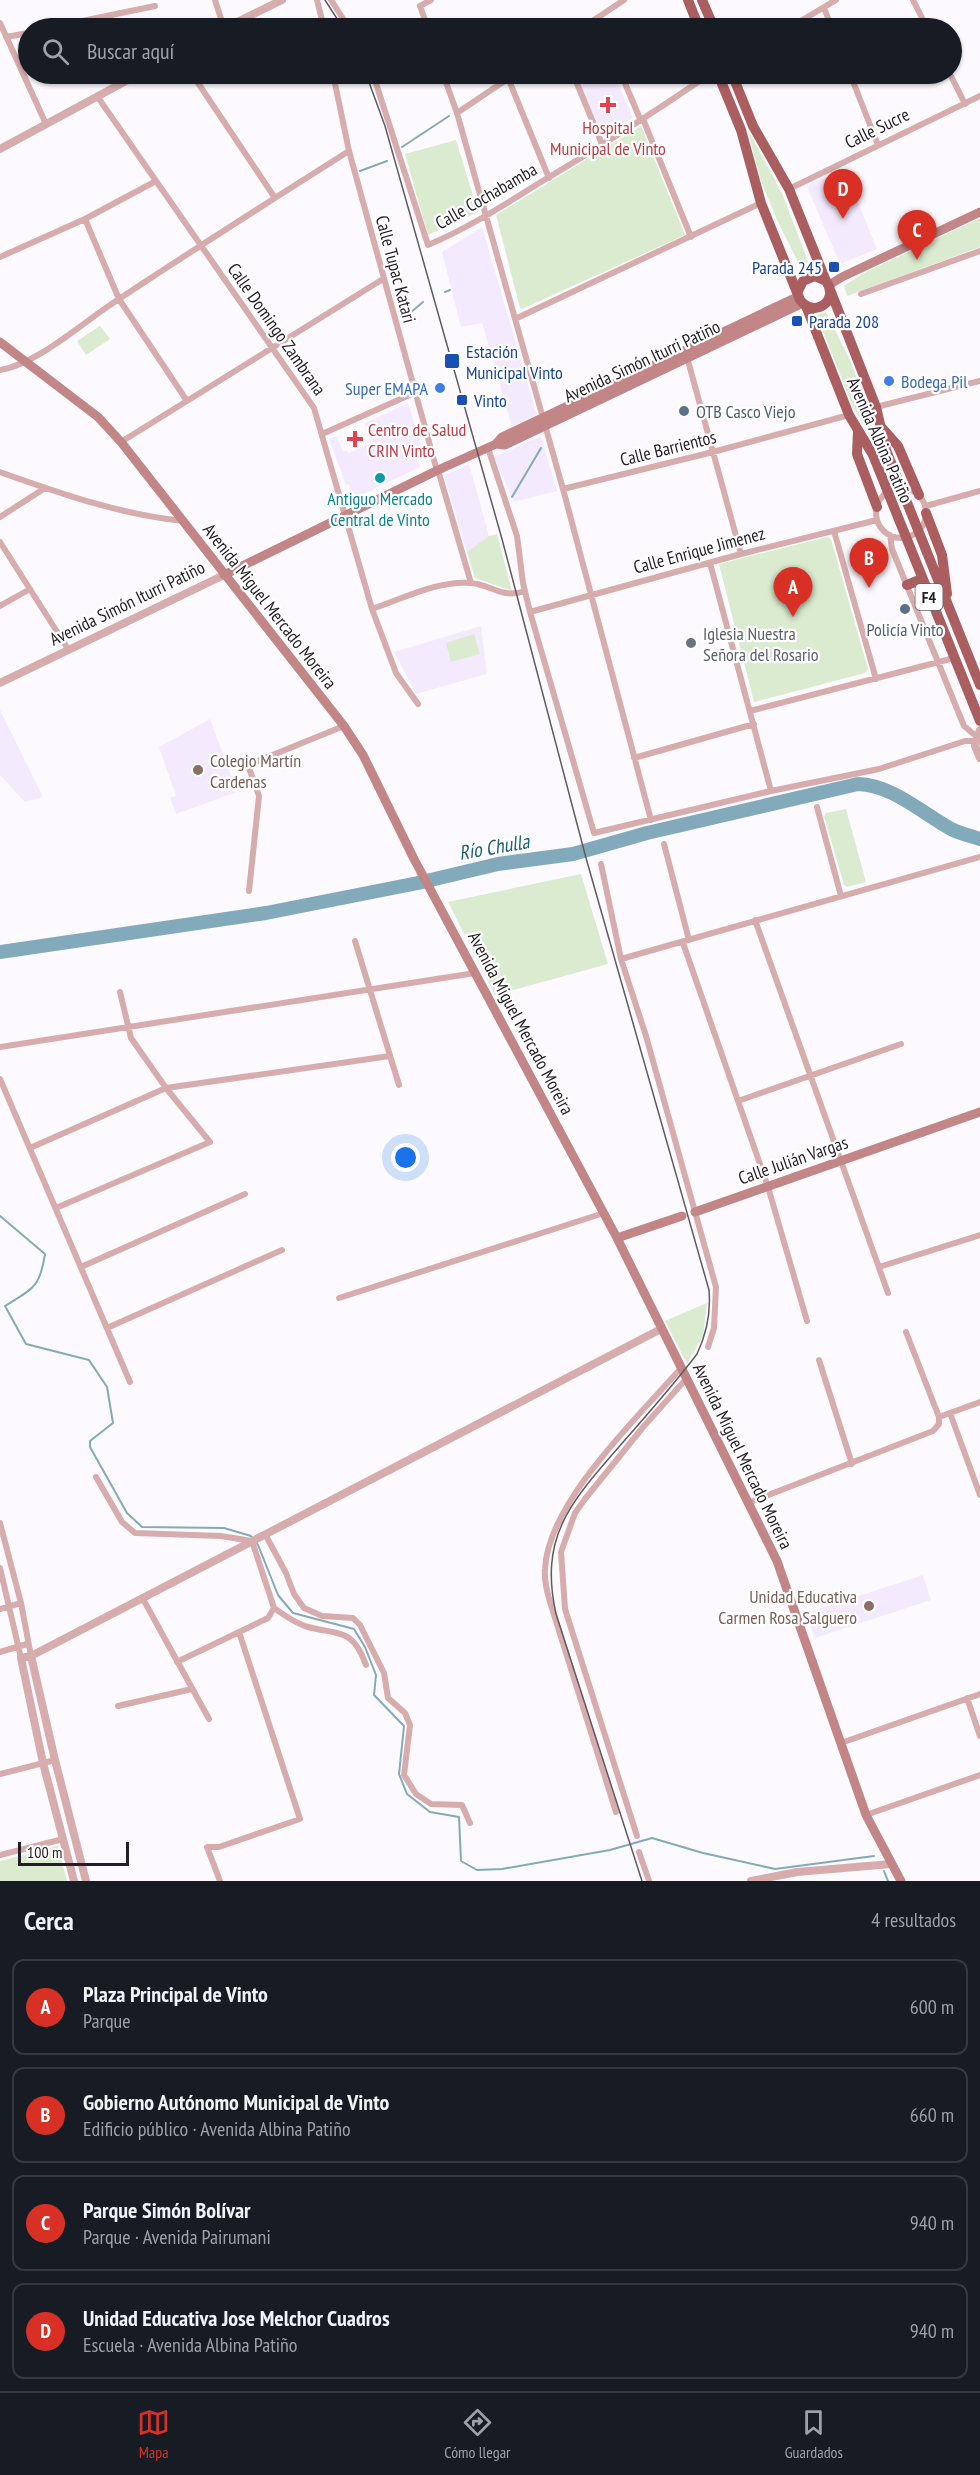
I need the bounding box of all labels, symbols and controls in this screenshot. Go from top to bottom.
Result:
search box [18,18,962,84]
icon: search [39,35,72,68]
text: Buscar aquí [87,37,174,65]
marker: Hospital Municipal de Vinto [599,96,617,114]
street label: Calle Sucre [841,103,913,153]
place label: Hospital Municipal de Vinto [550,116,666,160]
street label: Calle Cochabamba [431,158,541,234]
pin: D [824,170,862,219]
pin: C [898,210,936,260]
street label: Calle Tupac Katari [371,213,421,325]
place label: Parada 245 [752,256,822,279]
street label: Calle Domingo Zambrana [223,258,331,400]
marker: Parada 245 [827,260,841,274]
place label: Parada 208 [809,310,879,333]
marker: Parada 208 [790,314,804,328]
street label: Avenida Simón Iturri Patiño [560,315,724,407]
place label: Estación Municipal Vinto [466,340,563,384]
marker: Estación Municipal Vinto [443,352,461,370]
place label: Bodega Pil [901,370,968,393]
street label: Avenida Albina Patiño [842,374,918,507]
marker: Bodega Pil [882,374,896,388]
place label: Super EMAPA [345,377,428,400]
marker: Super EMAPA [433,381,447,395]
place label: Vinto [473,389,507,412]
marker: Vinto [455,393,469,407]
place label: OTB Casco Viejo [696,400,796,423]
marker: OTB Casco Viejo [677,404,691,418]
place label: Centro de Salud CRIN Vinto [368,418,466,462]
street label: Calle Barrientos [618,425,718,471]
marker: Centro de Salud CRIN Vinto [346,430,364,448]
marker: Antiguo Mercado Central de Vinto [373,471,387,485]
place label: Antiguo Mercado Central de Vinto [327,487,433,531]
street label: Avenida Miguel Mercado Moreira [198,519,342,693]
street label: Calle Enrique Jimenez [631,521,767,579]
pin: B [850,538,888,588]
street label: Avenida Simón Iturri Patiño [46,555,209,651]
pin: A [774,568,812,617]
road number: F4 [916,584,942,610]
marker: Policía Vinto [898,602,912,616]
place label: Policía Vinto [866,618,944,641]
place label: Iglesia Nuestra Señora del Rosario [703,622,819,666]
marker: Iglesia Nuestra Señora del Rosario [684,636,698,650]
place label: Colegio Martín Cardenas [210,749,301,793]
marker: Colegio Martín Cardenas [191,763,205,777]
water label: Río Chulla [457,828,532,866]
street label: Avenida Miguel Mercado Moreira [463,928,579,1118]
street label: Calle Julián Vargas [735,1131,851,1189]
your location [391,1143,420,1172]
street label: Avenida Miguel Mercado Moreira [688,1359,798,1553]
place label: Unidad Educativa Carmen Rosa Salguero [718,1585,857,1629]
marker: Unidad Educativa Carmen Rosa Salguero [862,1599,876,1613]
scale bar [18,1839,129,1866]
text: 100 m [27,1842,62,1862]
text: Cerca [24,1904,74,1937]
text: 4 resultados [871,1907,956,1933]
text: Plaza Principal de Vinto [83,1980,268,2008]
text: A [40,1994,51,2020]
text: 600 m [910,1994,954,2020]
text: Parque [83,2008,131,2034]
text: Gobierno Autónomo Municipal de Vinto [83,2088,389,2116]
text: B [41,2102,50,2128]
text: 660 m [910,2102,954,2128]
text: Edificio público · Avenida Albina Patiño [83,2116,351,2142]
text: Parque Simón Bolívar [83,2196,251,2224]
text: C [41,2210,50,2236]
text: 940 m [910,2210,954,2236]
text: Parque · Avenida Pairumani [83,2224,271,2250]
text: Unidad Educativa Jose Melchor Cuadros [83,2304,390,2332]
text: D [40,2318,51,2344]
text: 940 m [910,2318,954,2344]
text: Escuela · Avenida Albina Patiño [83,2332,298,2358]
tab: Mapa [137,2406,170,2462]
tab: Cómo llegar [444,2406,510,2462]
tab: Guardados [785,2406,843,2462]

